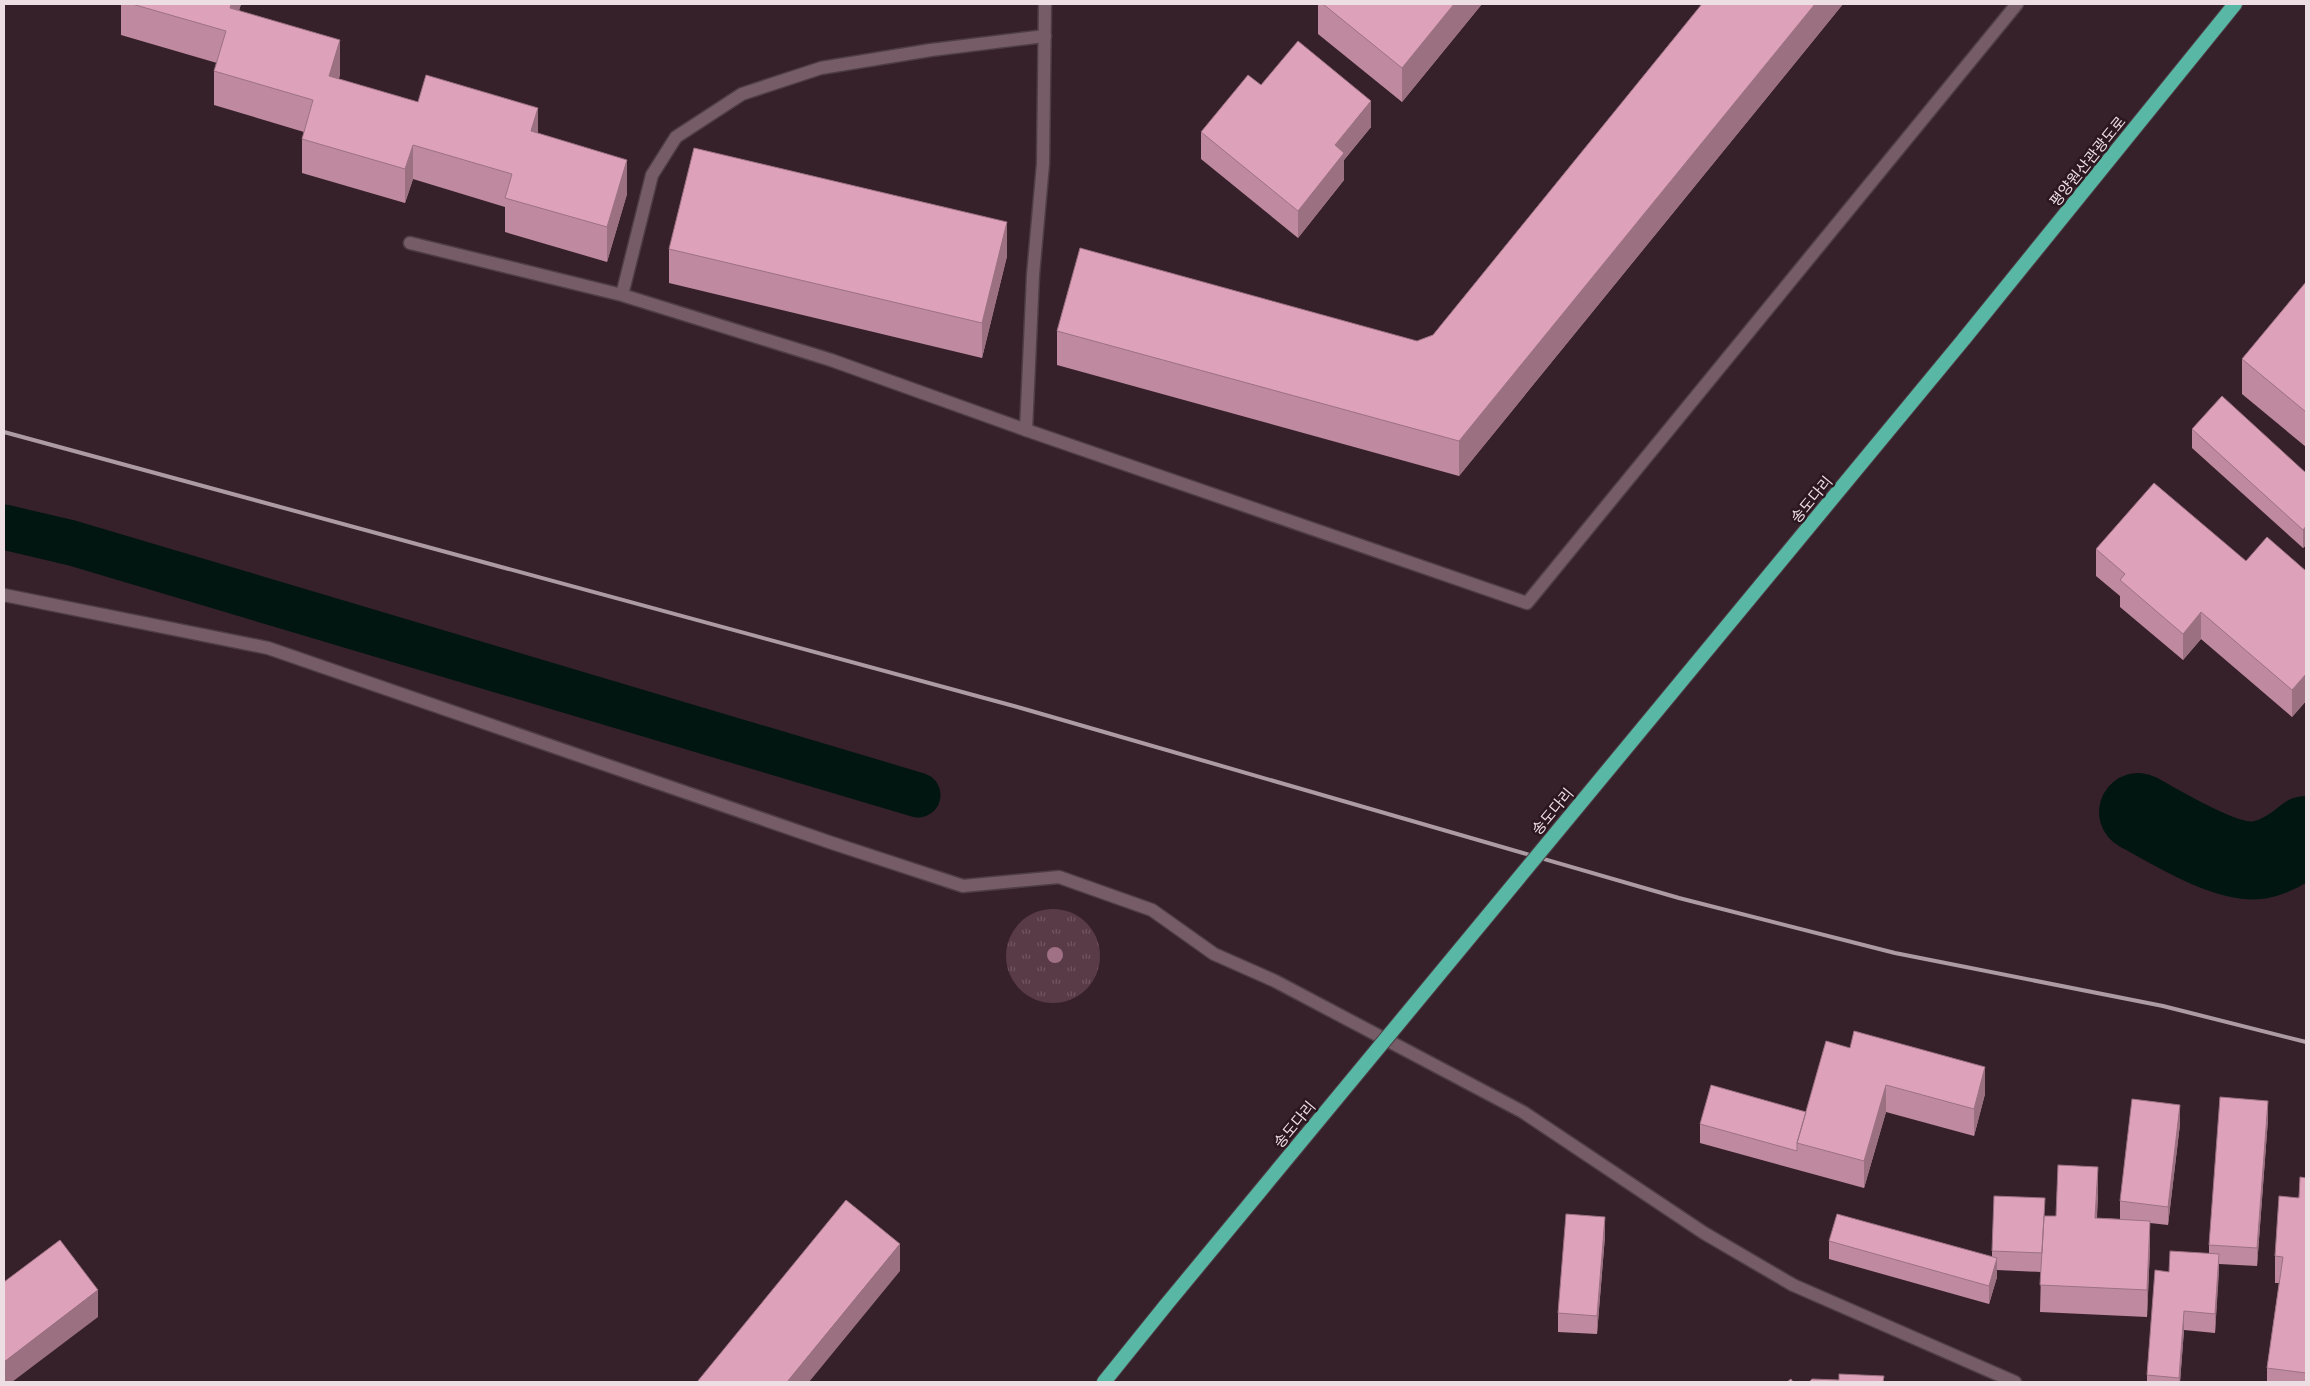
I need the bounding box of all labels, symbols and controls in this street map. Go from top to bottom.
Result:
street label: 평양원산관광도로 [2045,112,2129,210]
street label: 송도다리 [1786,472,1836,526]
street label: 송도다리 [1527,784,1577,838]
street label: 송도다리 [1269,1097,1319,1151]

